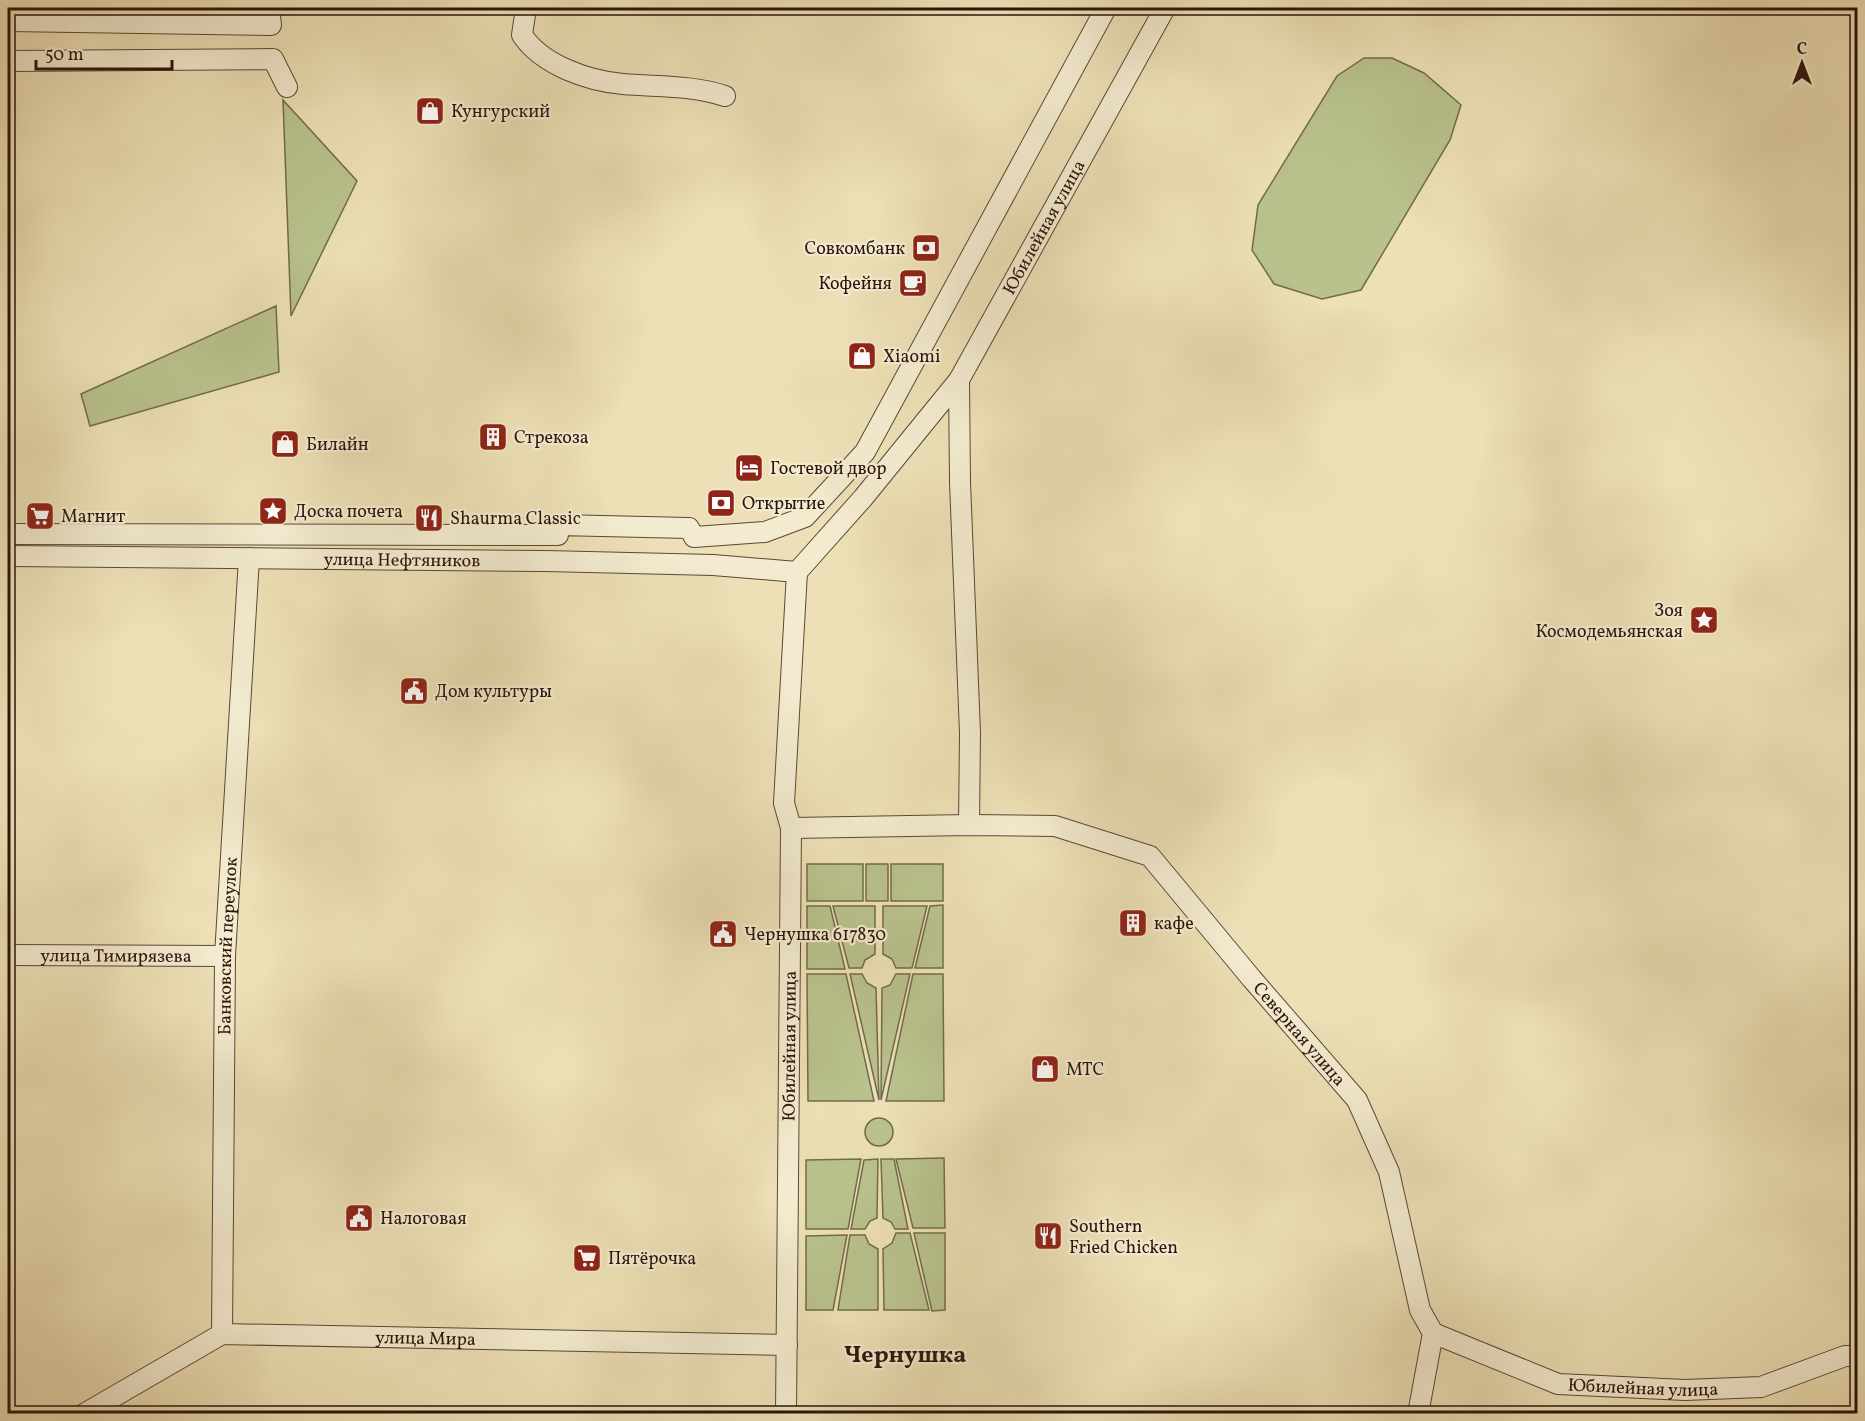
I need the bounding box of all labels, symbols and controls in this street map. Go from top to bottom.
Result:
scale bar [36,33,172,71]
north arrow [1772,33,1832,93]
text: С [1797,39,1807,61]
text: 50 m [45,43,84,68]
shop icon: Кунгурский [414,95,446,127]
place label: Кунгурский [451,100,550,125]
street label: Юбилейная улица [998,156,1092,300]
bank icon: Совкомбанк [910,232,942,264]
place label: Совкомбанк [805,237,905,262]
cafe icon: Кофейня [897,267,929,299]
place label: Кофейня [819,272,892,297]
shop icon: Xiaomi [846,340,878,372]
place label: Xiaomi [883,345,940,370]
building icon: Стрекоза [477,421,509,453]
place label: Стрекоза [514,426,589,451]
shop icon: Билайн [269,428,301,460]
place label: Билайн [306,433,369,458]
hotel icon: Гостевой двор [733,452,765,484]
place label: Гостевой двор [770,457,887,482]
bank icon: Открытие [705,487,737,519]
place label: Открытие [742,492,825,517]
place icon: Доска почета [257,495,289,527]
supermarket icon: Магнит [24,500,56,532]
place label: Доска почета [294,500,403,525]
restaurant icon: Shaurma Classic [413,502,445,534]
place label: Магнит [61,505,125,530]
place label: Shaurma Classic [450,507,581,532]
street label: улица Нефтяников [323,548,480,574]
place label: Зоя Космодемьянская [1536,599,1683,645]
place icon: Зоя Космодемьянская [1688,604,1720,636]
public building icon: Дом культуры [398,675,430,707]
place label: Дом культуры [435,680,552,705]
street label: Банковский переулок [213,856,245,1035]
building icon: кафе [1117,907,1149,939]
place label: кафе [1154,912,1194,937]
public building icon: Чернушка 617830 [707,918,739,950]
place label: Чернушка 617830 [744,923,886,948]
street label: улица Тимирязева [40,944,192,970]
street label: Юбилейная улица [777,971,804,1121]
street label: Северная улица [1246,977,1351,1092]
shop icon: МТС [1029,1053,1061,1085]
place label: МТС [1066,1058,1104,1083]
public building icon: Налоговая [343,1202,375,1234]
place label: Налоговая [380,1207,467,1232]
place label: Southern Fried Chicken [1069,1215,1178,1261]
restaurant icon: Southern Fried Chicken [1032,1220,1064,1252]
supermarket icon: Пятёрочка [571,1242,603,1274]
place label: Пятёрочка [608,1247,696,1272]
street label: улица Мира [375,1326,476,1353]
district label: Чернушка [844,1339,966,1373]
street label: Юбилейная улица [1567,1373,1719,1404]

